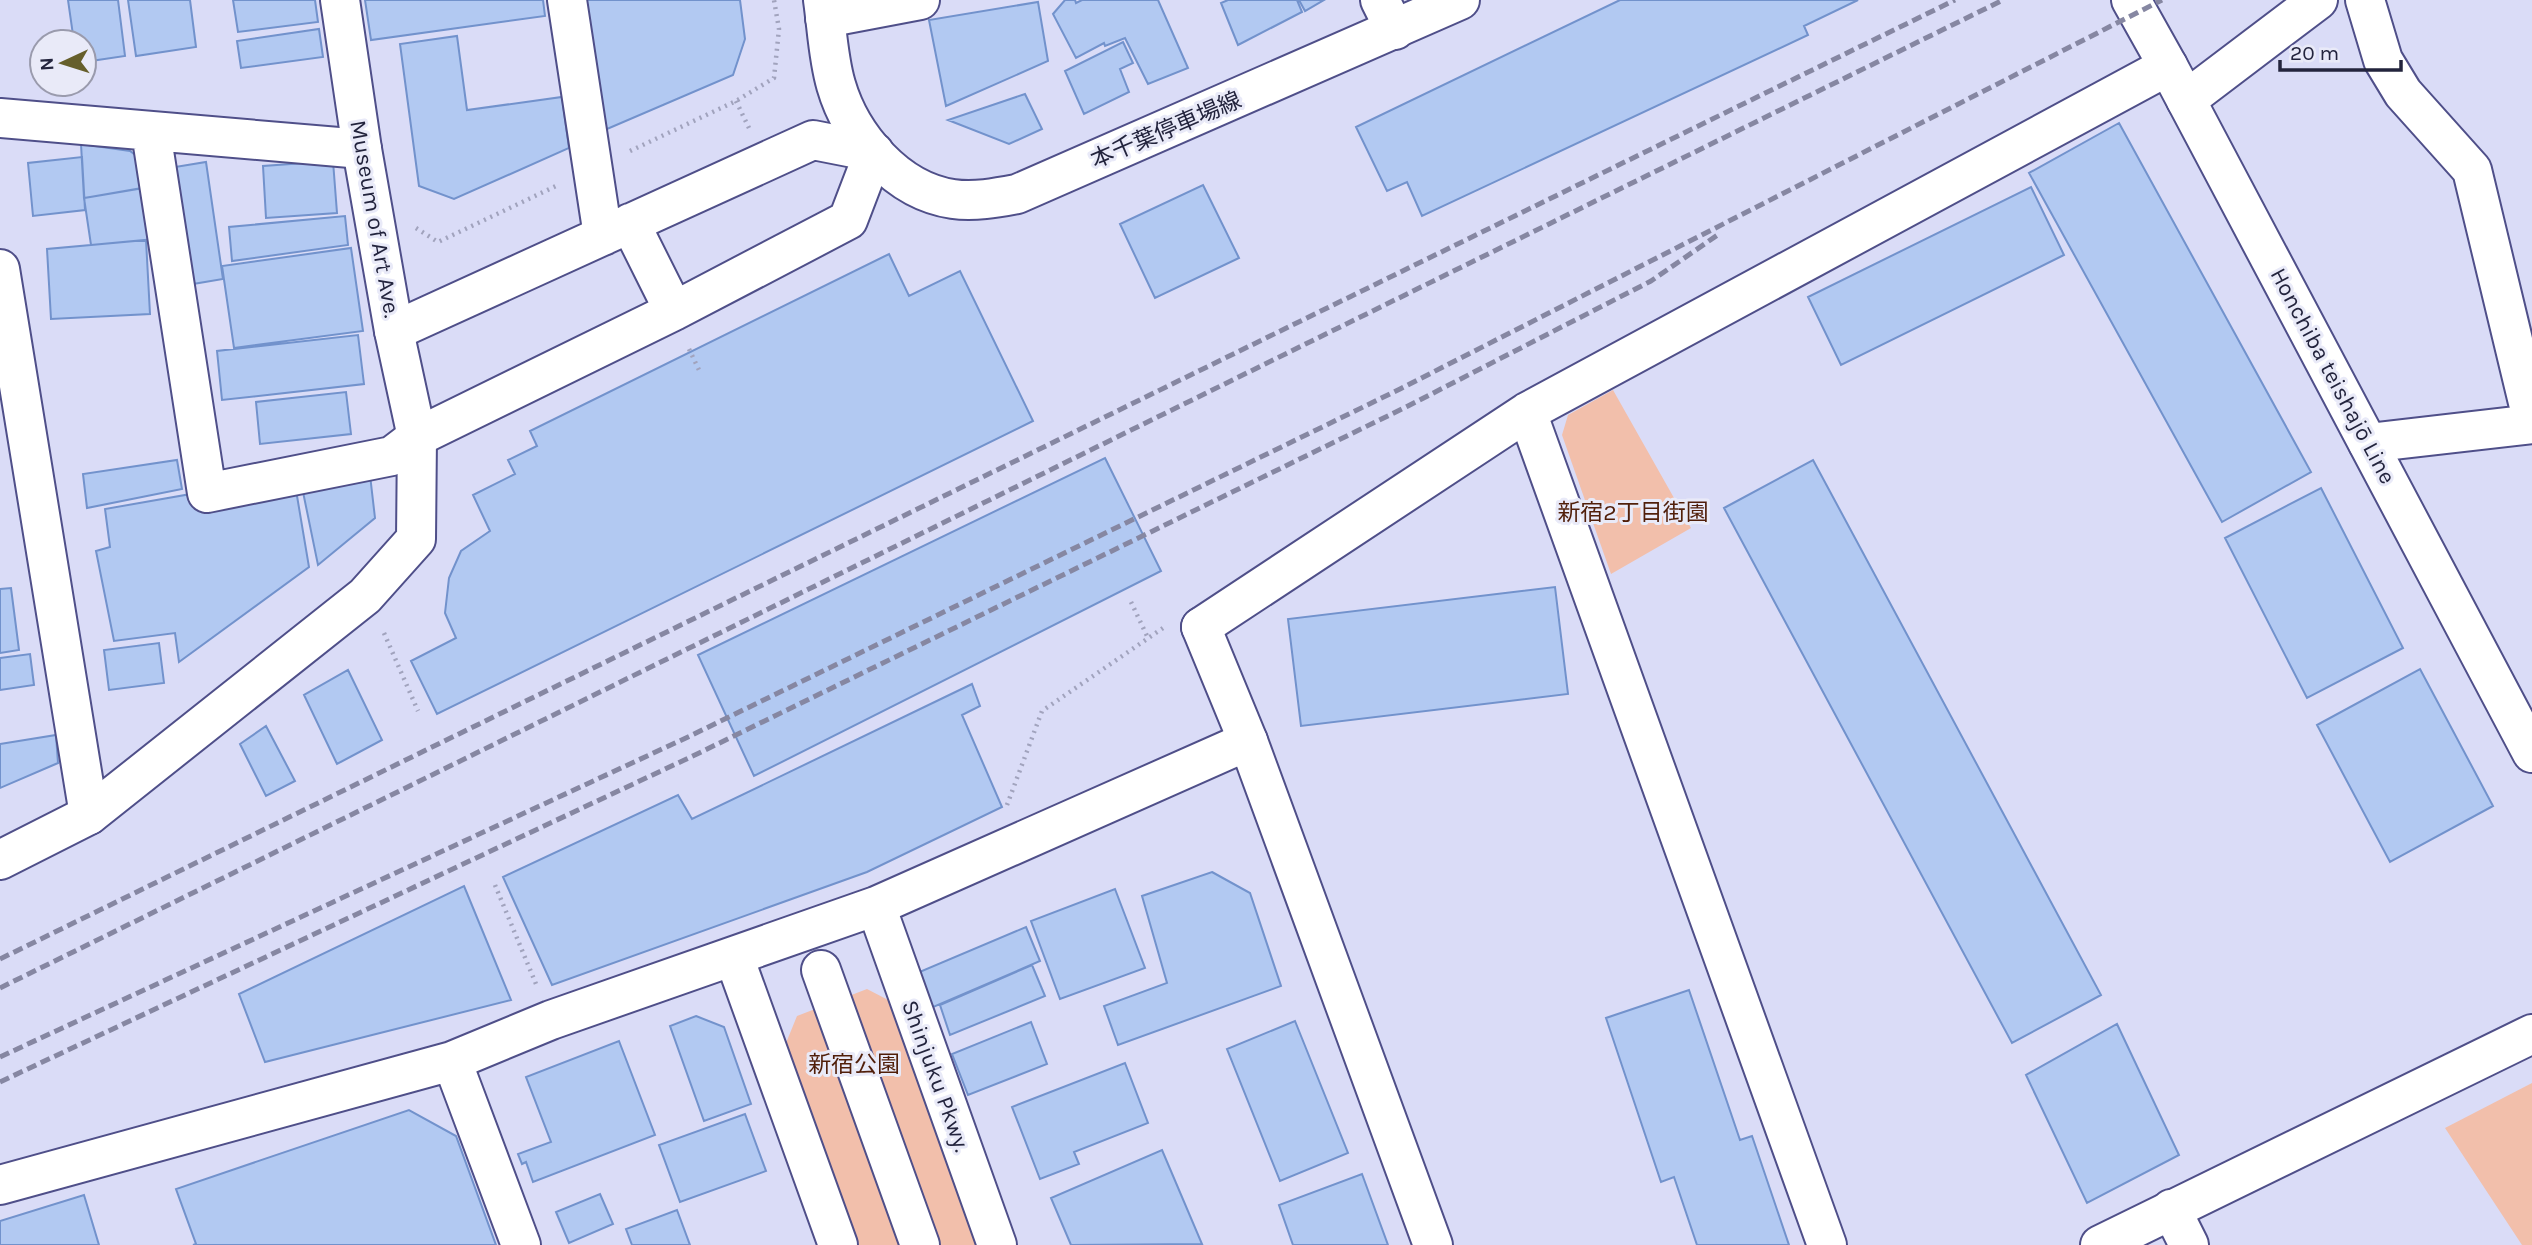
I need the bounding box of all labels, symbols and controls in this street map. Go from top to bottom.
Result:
north arrow [28,28,98,98]
scale bar [2280,28,2401,72]
text: 20 m [2290,41,2339,65]
text: N [36,57,58,72]
street label: 本千葉停車場線 [1087,86,1245,174]
street label: Museum of Art Ave. [344,118,406,320]
street label: Honchiba teishajō Line [2265,263,2401,489]
park label: 新宿2丁目街園 [1557,499,1709,526]
street label: Shinjuku Pkwy. [896,997,976,1155]
park label: 新宿公園 [808,1051,900,1078]

